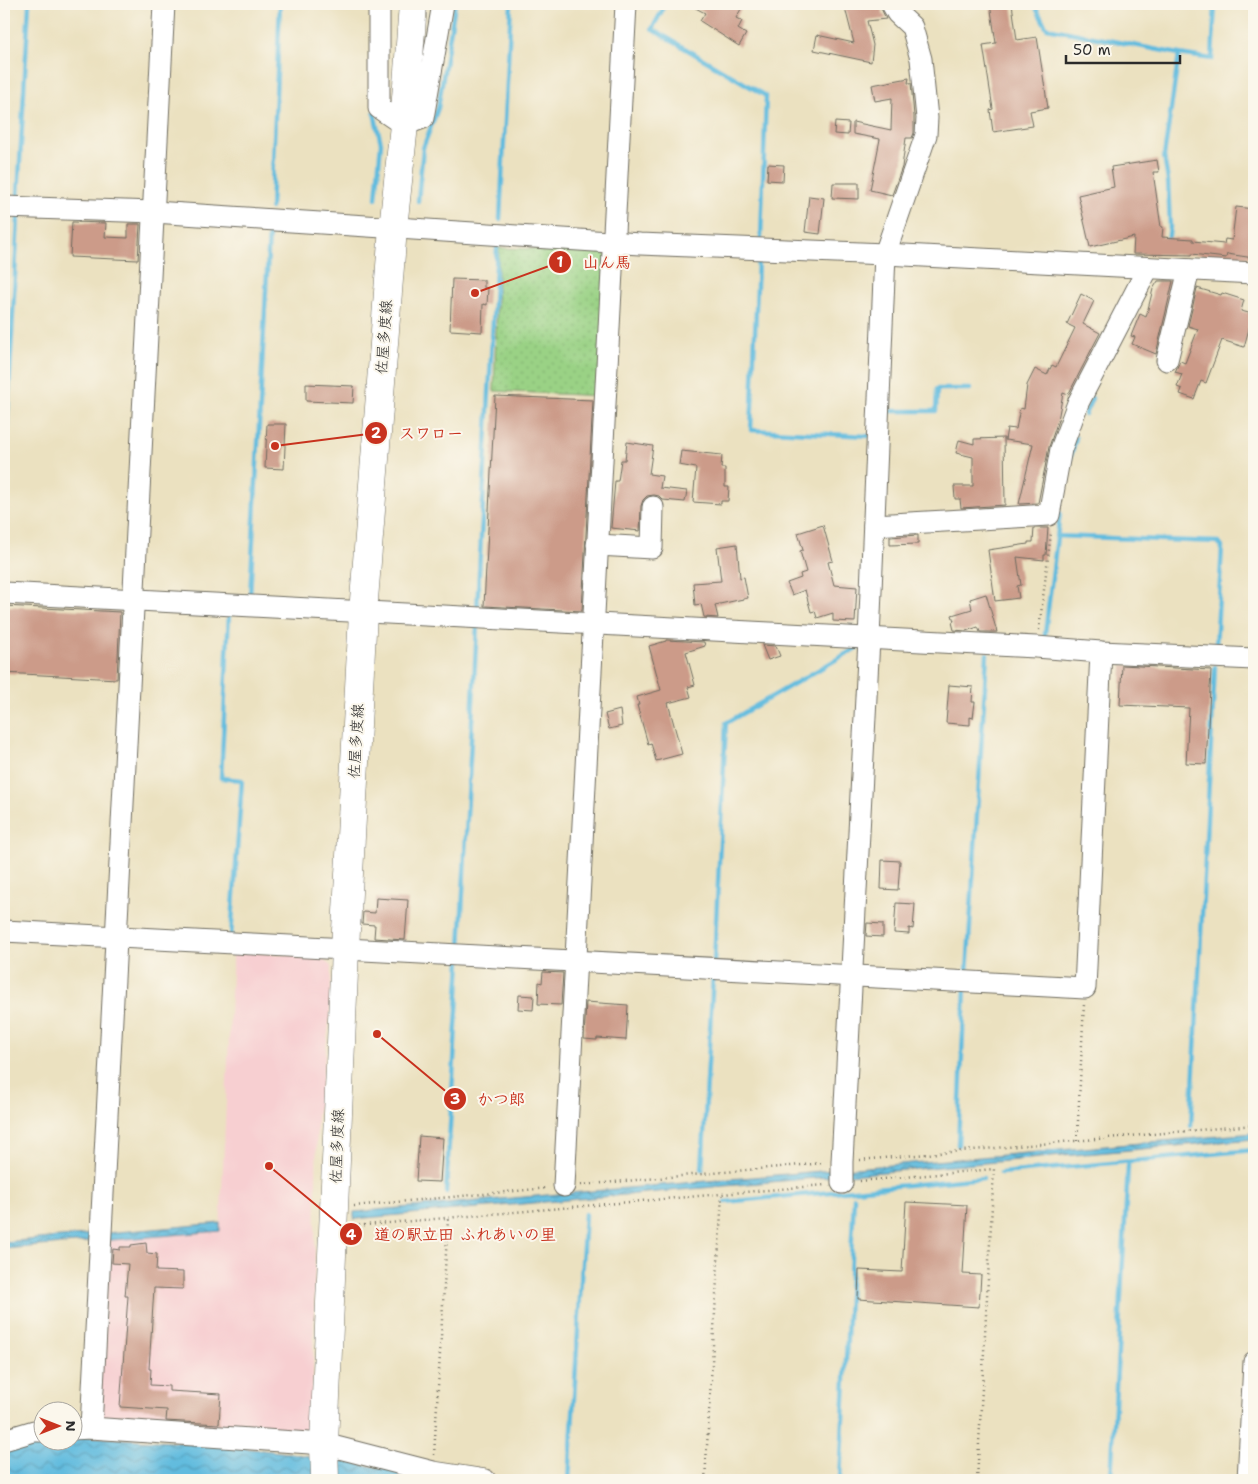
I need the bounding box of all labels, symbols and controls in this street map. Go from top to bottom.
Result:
scale bar [1066,32,1179,64]
text: 50 m [1073,40,1111,60]
callout: 山ん馬 [548,246,641,277]
text: 1 [557,252,564,272]
text: 山ん馬 [583,252,631,273]
street label: 佐屋多度線 [371,299,397,375]
callout: スワロー [364,417,473,448]
text: 2 [371,423,382,443]
text: スワロー [399,423,463,444]
street label: 佐屋多度線 [344,703,368,779]
callout: かつ郎 [442,1083,535,1114]
text: 3 [450,1089,460,1109]
text: かつ郎 [477,1089,525,1110]
street label: 佐屋多度線 [326,1108,348,1184]
callout: 道の駅立田 ふれあいの里 [339,1219,565,1250]
text: 道の駅立田 ふれあいの里 [374,1224,556,1245]
text: 4 [346,1225,357,1245]
north arrow [32,1402,82,1452]
text: N [62,1420,80,1432]

